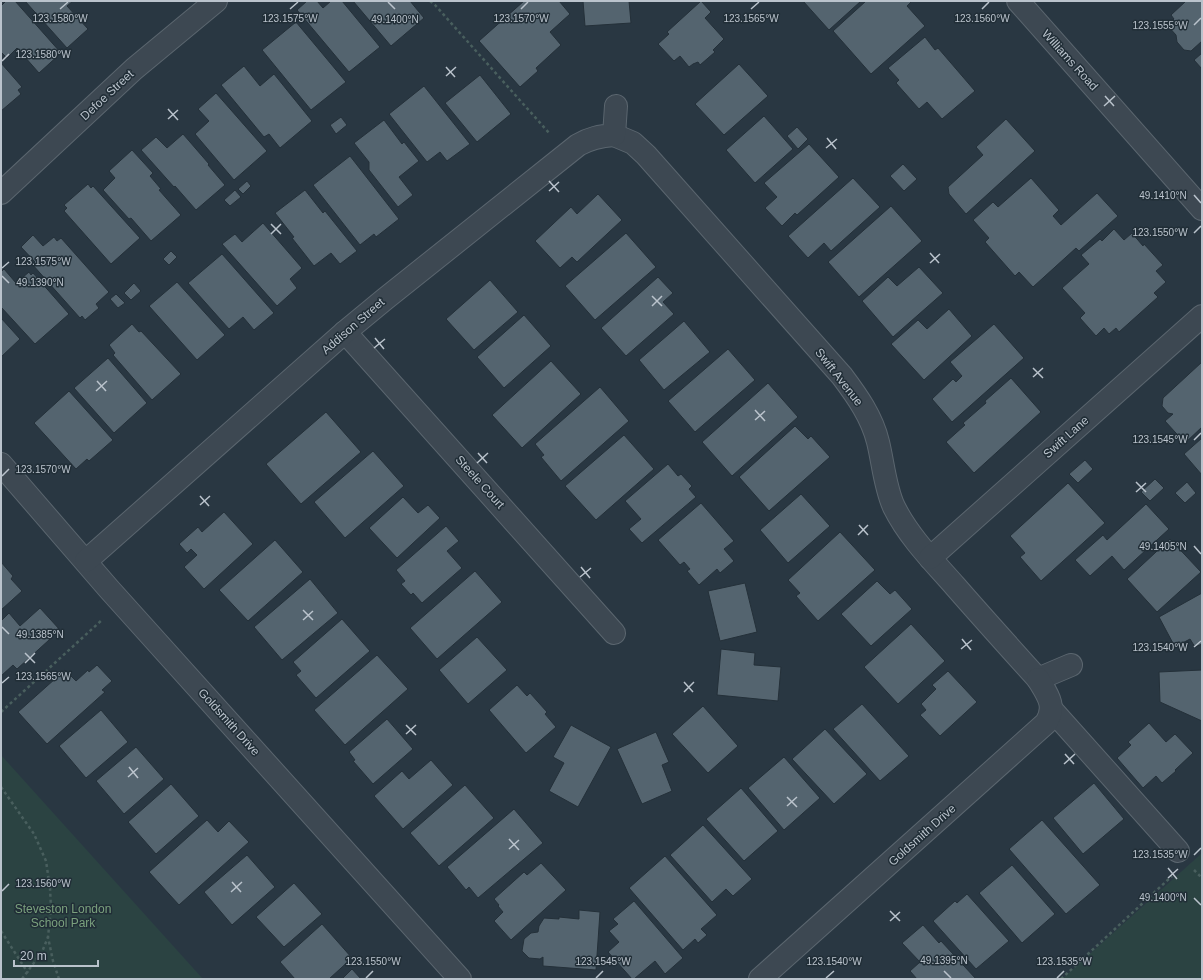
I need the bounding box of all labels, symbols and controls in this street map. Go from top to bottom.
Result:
text: 123.1580°W [32,13,88,24]
text: 123.1575°W [262,13,318,24]
text: 123.1570°W [493,13,549,24]
text: 123.1565°W [723,13,779,24]
text: 123.1560°W [954,13,1010,24]
text: 49.1400°N [371,14,419,25]
text: 123.1555°W [1132,20,1188,31]
street label: Williams Road [1039,27,1101,93]
text: 123.1580°W [15,49,71,60]
street label: Defoe Street [78,66,137,123]
text: 49.1410°N [1139,190,1187,201]
text: 123.1550°W [1132,227,1188,238]
text: 123.1575°W [15,256,71,267]
text: 49.1390°N [16,277,64,288]
street label: Addison Street [319,294,388,357]
street label: Swift Avenue [812,345,866,409]
street label: Swift Lane [1040,413,1092,461]
text: 123.1545°W [1132,434,1188,445]
street label: Steele Court [452,453,508,512]
text: 123.1570°W [15,464,71,475]
text: 49.1405°N [1139,541,1187,552]
text: 49.1385°N [16,629,64,640]
text: 123.1540°W [1132,642,1188,653]
text: 123.1565°W [15,671,71,682]
street label: Goldsmith Drive [195,686,263,759]
street label: Goldsmith Drive [886,801,959,869]
text: 123.1535°W [1132,849,1188,860]
text: 123.1560°W [15,878,71,889]
text: 49.1400°N [1139,892,1187,903]
park label: Steveston London School Park [15,902,111,930]
scale bar [14,942,98,968]
text: 20 m [20,949,47,963]
text: 49.1395°N [920,955,968,966]
text: 123.1550°W [345,956,401,967]
text: 123.1545°W [575,956,631,967]
text: 123.1540°W [806,956,862,967]
text: 123.1535°W [1036,956,1092,967]

